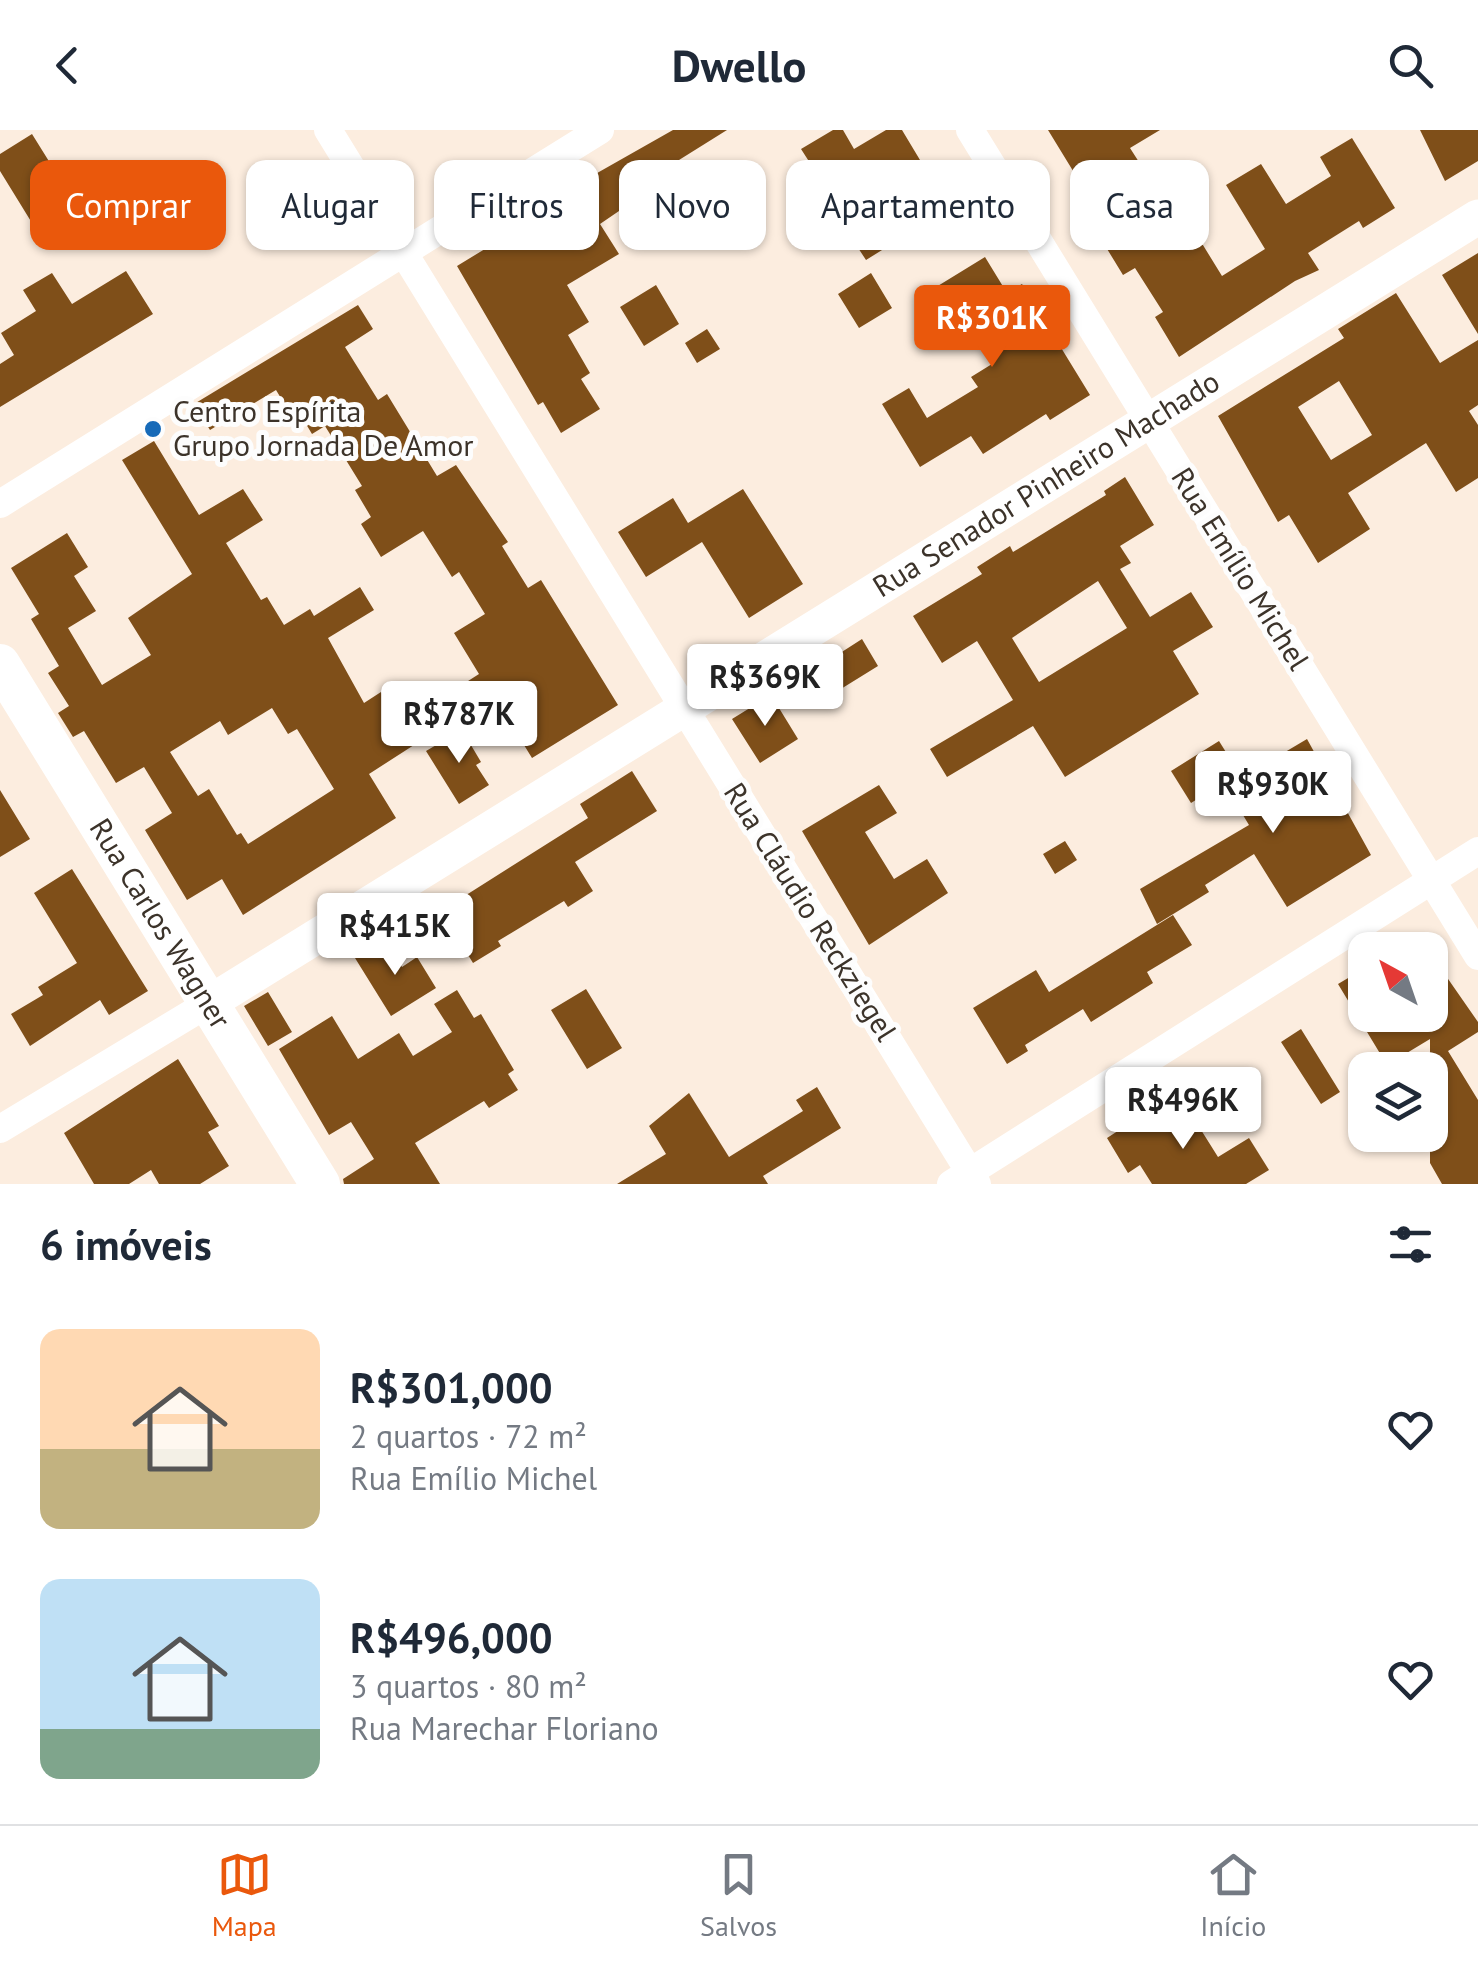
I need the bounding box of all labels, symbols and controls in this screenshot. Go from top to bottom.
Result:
text: Dwello [672,36,806,94]
icon: back [40,38,95,93]
icon: search [1383,38,1438,93]
chip: Comprar [30,160,226,250]
chip: Alugar [246,160,414,250]
chip: Filtros [434,160,599,250]
chip: Novo [619,160,766,250]
chip: Apartamento [786,160,1050,250]
chip: Casa [1070,160,1209,250]
pin: R$301K [911,285,1073,370]
text: R$301K [936,296,1048,338]
street label: Rua Senador Pinheiro Machado [865,361,1226,605]
place label: Centro Espírita Grupo Jornada De Amor [173,391,473,464]
marker: Centro Espírita Grupo Jornada De Amor [142,418,164,440]
street label: Rua Emílio Michel [1163,460,1319,677]
pin: R$369K [684,644,846,729]
text: R$369K [709,655,821,697]
pin: R$787K [378,681,540,766]
text: R$787K [403,692,515,734]
pin: R$930K [1192,751,1354,836]
text: R$930K [1217,762,1329,804]
street label: Rua Cláudio Reckziegel [716,775,907,1048]
street label: Rua Carlos Wagner [82,811,241,1035]
pin: R$415K [314,893,476,978]
text: R$415K [339,904,451,946]
north arrow [1348,932,1448,1032]
map controls [1348,932,1448,1152]
button: layers [1348,1052,1448,1152]
pin: R$496K [1102,1067,1264,1152]
text: R$496K [1127,1078,1239,1120]
text: 6 imóveis [40,1217,212,1272]
icon: filters [1383,1217,1438,1272]
text: R$301,000 [350,1360,553,1415]
icon: home [120,1369,240,1489]
icon: heart [1383,1402,1438,1457]
text: 2 quartos · 72 m² [350,1415,587,1457]
text: Rua Emílio Michel [350,1457,597,1499]
text: R$496,000 [350,1610,553,1665]
icon: home [120,1619,240,1739]
icon: heart [1383,1652,1438,1707]
text: 3 quartos · 80 m² [350,1665,587,1707]
text: Rua Marechar Floriano [350,1707,659,1749]
tab: Mapa [212,1847,277,1944]
tab: Salvos [700,1847,777,1944]
tab: Início [1200,1847,1266,1944]

